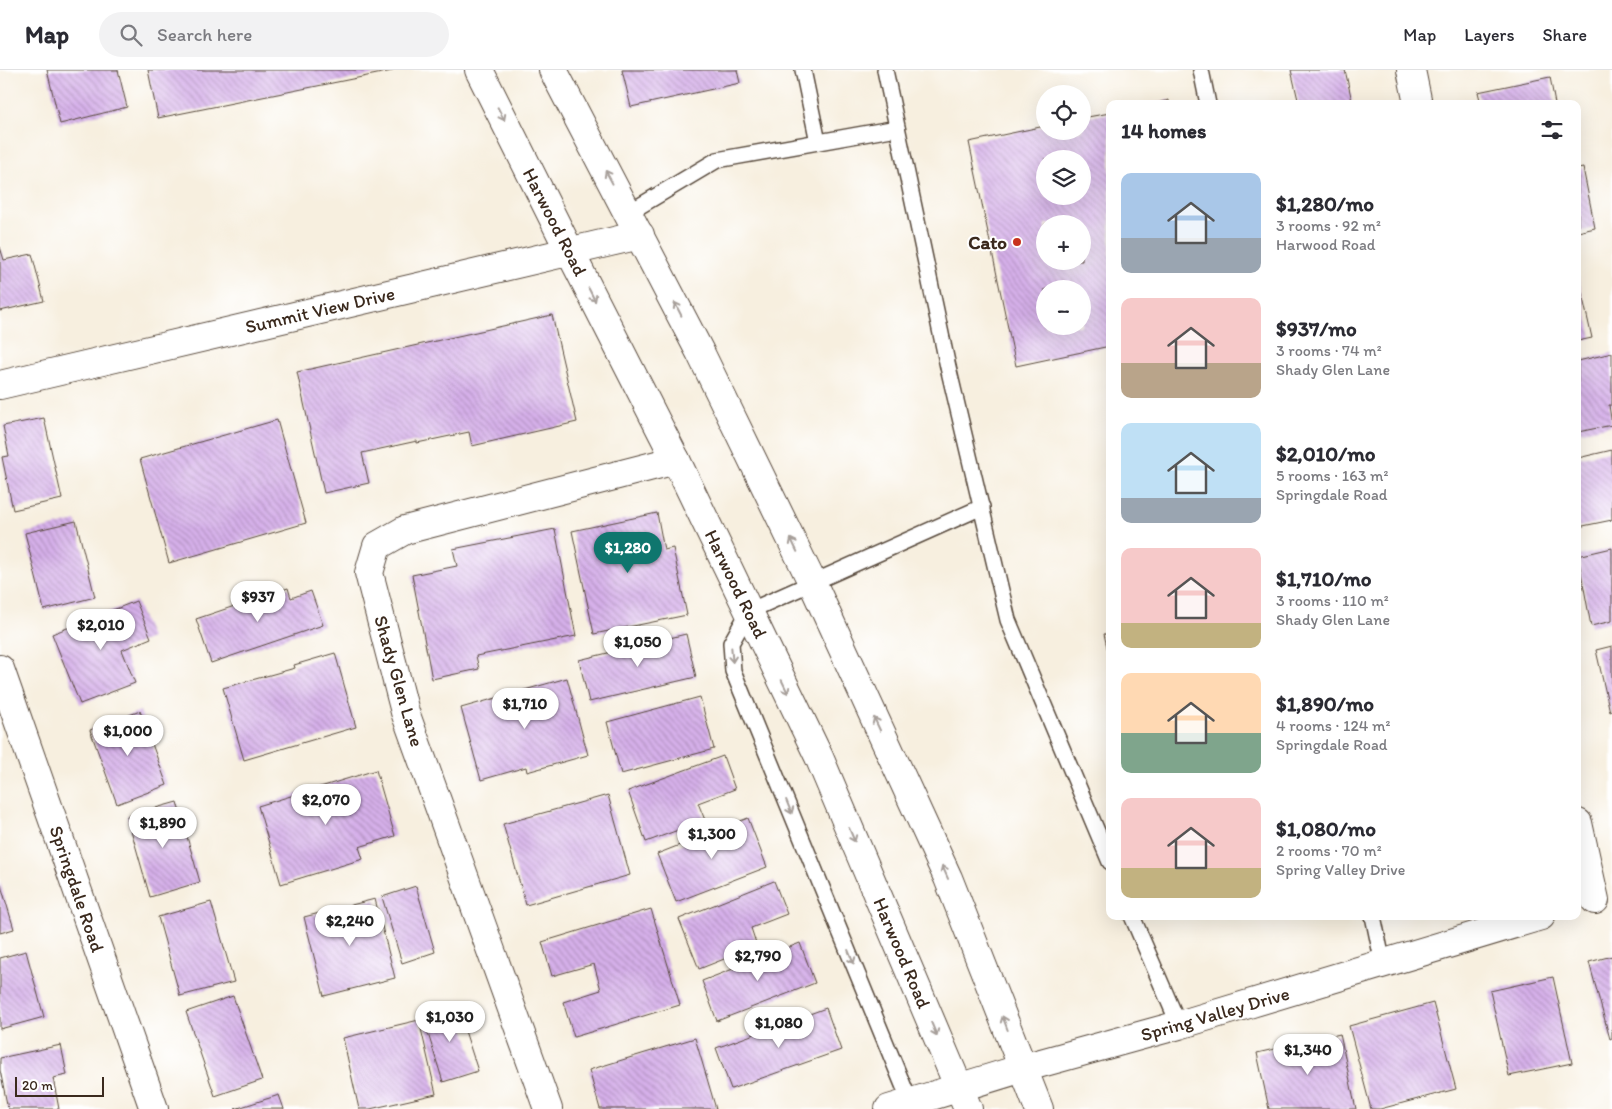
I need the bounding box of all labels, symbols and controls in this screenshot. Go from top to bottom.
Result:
search box [99,12,449,57]
text: Map [25,20,69,49]
icon: search [117,21,145,49]
text: Search here [157,23,252,46]
text: Map [1403,24,1436,46]
text: Layers [1464,24,1514,46]
text: Share [1542,24,1587,46]
map controls [1036,85,1091,335]
button: locate [1036,85,1091,140]
one-way arrow [496,106,506,121]
icon: filters [1538,116,1566,144]
text: 14 homes [1121,118,1206,143]
button: layers [1036,150,1091,205]
street label: Harwood Road [518,164,592,280]
one-way arrow [604,170,613,185]
text: $1,280/mo [1276,191,1374,216]
icon: home [1161,193,1221,253]
button: + [1036,215,1091,270]
text: 3 rooms · 92 m² [1276,216,1381,235]
place label: Cato [968,231,1007,254]
text: Harwood Road [1276,235,1376,254]
marker: Cato [1011,236,1023,248]
button: − [1036,280,1091,335]
street label: Summit View Drive [243,282,397,338]
one-way arrow [587,288,597,303]
one-way arrow [673,301,683,316]
text: $937/mo [1276,316,1357,341]
icon: home [1161,318,1221,378]
text: 3 rooms · 74 m² [1276,341,1382,360]
text: Shady Glen Lane [1276,360,1390,379]
text: $2,010/mo [1276,441,1375,466]
icon: home [1161,443,1221,503]
text: 5 rooms · 163 m² [1276,466,1388,485]
text: Springdale Road [1276,485,1388,504]
street label: Harwood Road [700,526,773,643]
pin: $1,280 [587,532,669,574]
text: $1,280 [605,538,651,557]
one-way arrow [789,538,798,553]
text: $1,710/mo [1276,566,1372,591]
icon: home [1161,568,1221,628]
pin: $937 [228,580,288,623]
text: $937 [241,587,275,606]
text: 3 rooms · 110 m² [1276,591,1389,610]
pin: $2,010 [60,608,142,651]
text: Shady Glen Lane [1276,610,1390,629]
street label: Shady Glen Lane [369,613,429,749]
text: $2,010 [77,615,125,634]
pin: $1,050 [597,626,679,668]
text: $1,050 [614,632,662,651]
one-way arrow [727,647,737,663]
one-way arrow [781,679,790,694]
pin: $1,710 [484,688,566,730]
text: $1,890/mo [1276,691,1374,716]
icon: home [1161,693,1221,753]
text: $1,710 [503,694,547,713]
pin: $1,000 [87,714,169,757]
text: 4 rooms · 124 m² [1276,716,1391,735]
one-way arrow [872,717,882,732]
text: $1,000 [104,721,152,740]
text: Springdale Road [1276,735,1388,754]
pin: $2,070 [285,784,367,826]
text: $2,070 [302,790,350,809]
one-way arrow [785,798,794,814]
pin: $1,890 [122,806,204,849]
text: $1,890 [140,813,186,832]
text: $1,080/mo [1276,816,1376,841]
pin: $1,300 [671,818,753,860]
icon: home [1161,818,1221,878]
street label: Springdale Road [45,823,110,956]
text: $1,300 [688,824,736,843]
one-way arrow [847,827,857,842]
text: 2 rooms · 70 m² [1276,841,1382,860]
text: Spring Valley Drive [1276,860,1405,879]
one-way arrow [940,865,950,880]
street label: Harwood Road [868,894,936,1012]
pin: $2,240 [309,904,391,947]
text: $2,240 [326,911,374,930]
pin: $2,790 [717,940,799,982]
text: $2,790 [735,946,781,965]
one-way arrow [846,949,856,964]
street label: Spring Valley Drive [1138,982,1292,1046]
pin: $1,030 [409,1000,491,1043]
pin: $1,080 [738,1006,820,1049]
text: $1,030 [426,1007,474,1026]
text: $1,080 [755,1013,803,1032]
one-way arrow [1000,1016,1009,1031]
one-way arrow [930,1021,940,1036]
pin: $1,340 [1267,1034,1349,1076]
text: $1,340 [1284,1040,1332,1059]
scale bar [15,1074,104,1097]
text: 20 m [22,1077,53,1094]

